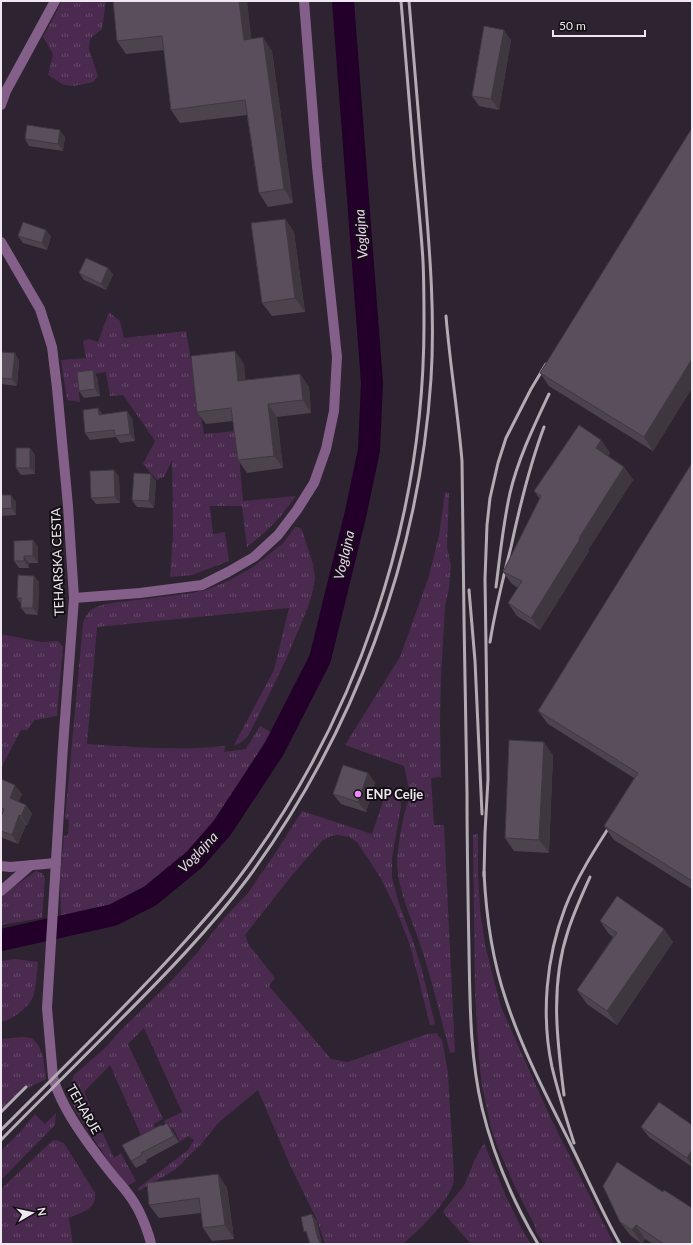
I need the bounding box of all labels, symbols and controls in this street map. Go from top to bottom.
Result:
scale bar [553,12,645,38]
text: 50 m [559,18,586,33]
water label: Voglajna [350,209,371,260]
street label: TEHARSKA CESTA [47,507,67,616]
water label: Voglajna [330,529,357,581]
place label: ENP Celje [366,786,423,802]
marker: ENP Celje [353,789,363,799]
water label: Voglajna [174,828,221,876]
street label: TEHARJE [63,1081,105,1137]
north arrow [12,1193,52,1233]
text: N [35,1206,49,1217]

